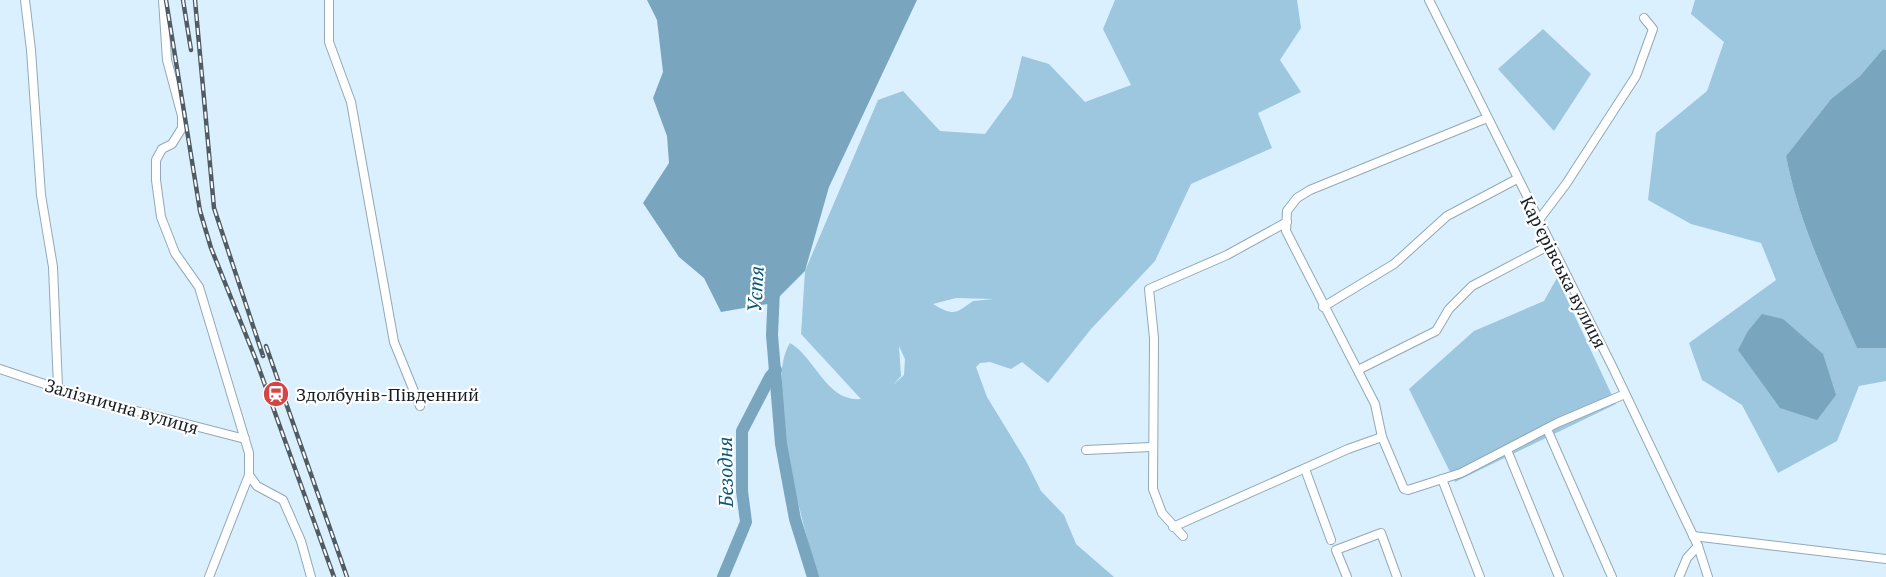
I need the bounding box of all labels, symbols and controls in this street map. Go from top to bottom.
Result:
street label: Кар'єрівська вулиця [1515,192,1613,352]
water label: Устя [740,265,770,313]
street label: Залізнична вулиця [42,373,202,439]
station icon: Здолбунів-Південний [261,379,291,409]
place label: Здолбунів-Південний [296,382,479,406]
water label: Безодня [711,436,739,509]

